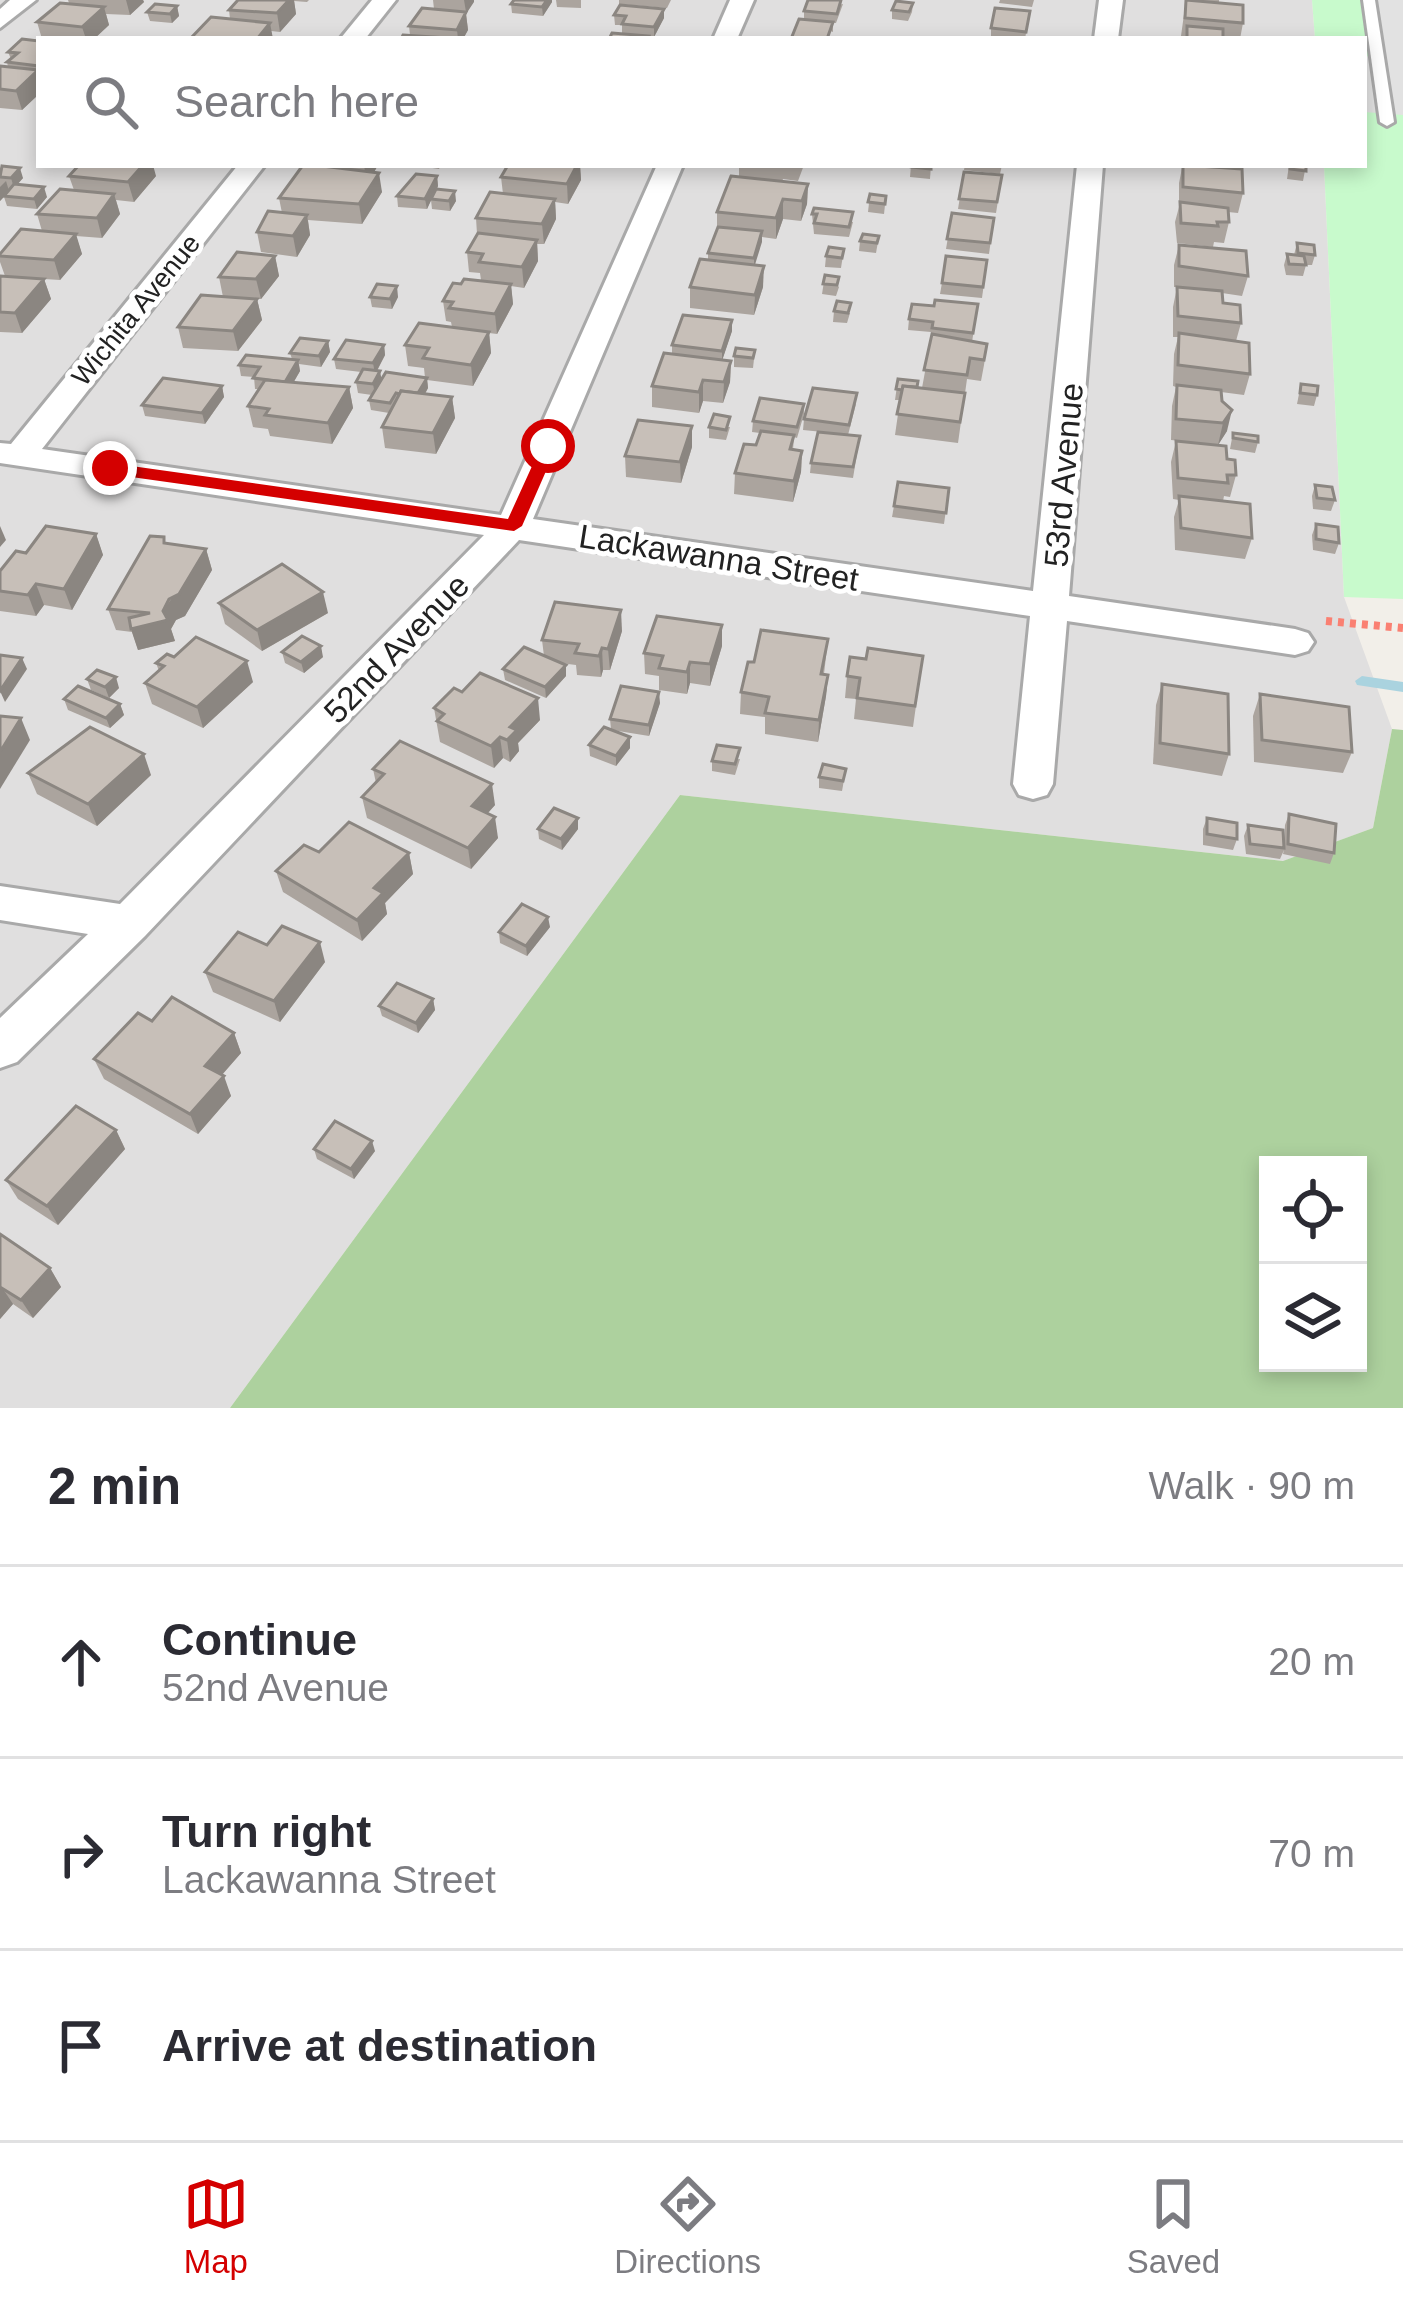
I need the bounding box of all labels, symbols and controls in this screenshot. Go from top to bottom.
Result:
search box [36,36,1367,168]
icon: search [78,69,144,135]
text: Search here [174,76,419,127]
street label: Wichita Avenue [66,228,206,392]
street label: 53rd Avenue [1037,381,1090,569]
route start [521,419,575,473]
route end [83,441,137,495]
street label: Lackawanna Street [577,517,861,598]
street label: 52nd Avenue [316,566,476,730]
map controls [1259,1156,1367,1372]
button: locate [1259,1156,1367,1264]
button: layers [1259,1264,1367,1372]
text: 2 min [48,1458,181,1515]
text: Walk · 90 m [1148,1464,1355,1507]
text: Continue [162,1614,357,1665]
icon: ahead [48,1629,114,1695]
text: 20 m [1268,1640,1355,1683]
text: 52nd Avenue [162,1666,389,1709]
text: Turn right [162,1806,371,1857]
icon: right [48,1821,114,1887]
text: 70 m [1268,1832,1355,1875]
text: Lackawanna Street [162,1858,496,1901]
icon: arrive [48,2013,114,2079]
text: Arrive at destination [162,2020,597,2071]
tab: Map [183,2171,249,2281]
tab: Directions [614,2171,761,2281]
tab: Saved [1127,2171,1220,2281]

